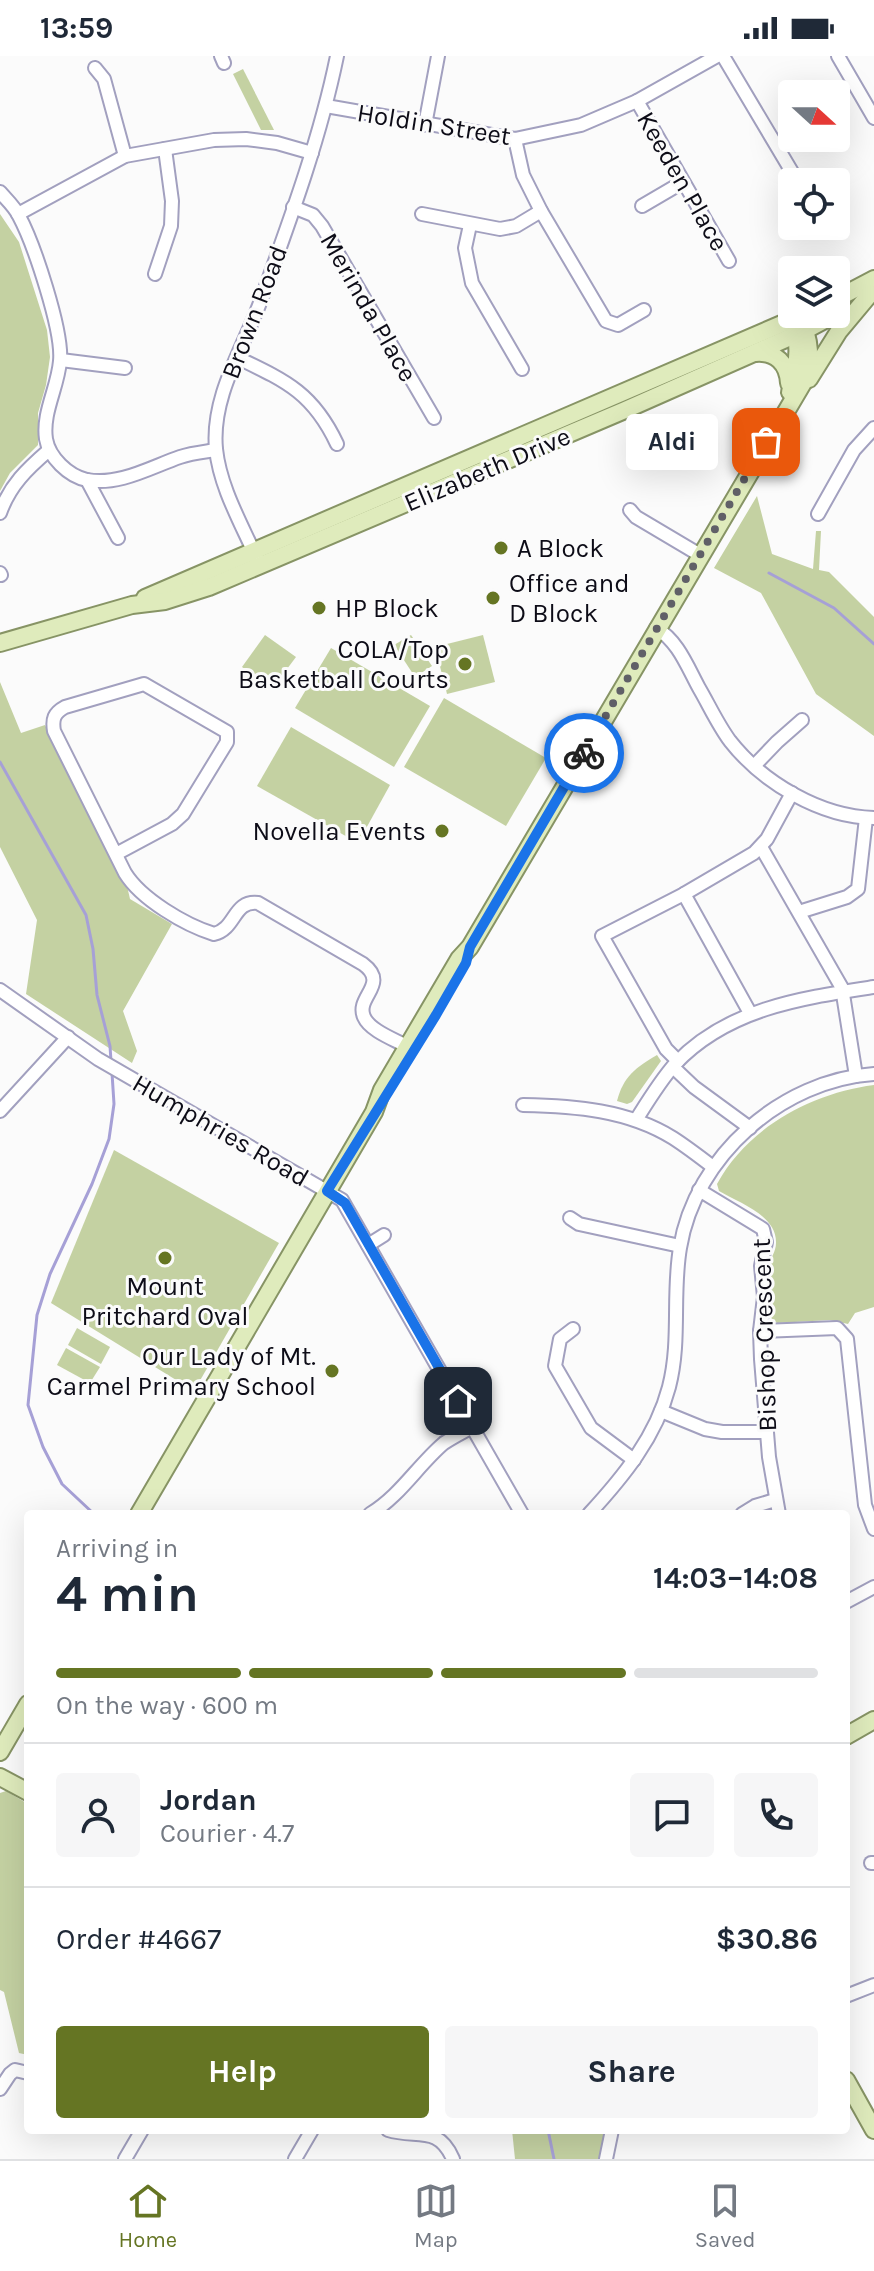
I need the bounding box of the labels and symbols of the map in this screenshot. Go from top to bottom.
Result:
north arrow [778,80,850,152]
street label: Holdin Street [355,97,513,152]
street label: Keeden Place [630,106,735,256]
street label: Merinda Place [313,227,424,387]
street label: Brown Road [215,241,294,383]
pin [732,408,800,476]
callout: Aldi [626,414,718,470]
street label: Elizabeth Drive [399,421,575,518]
place label: A Block [517,533,604,564]
marker: A Block [492,539,510,557]
place label: Office and D Block [509,568,630,629]
marker: Office and D Block [484,589,502,607]
place label: HP Block [335,593,439,624]
marker: HP Block [310,599,328,617]
place label: COLA/Top Basketball Courts [238,634,449,695]
marker: COLA/Top Basketball Courts [456,655,474,673]
courier [544,713,624,793]
place label: Novella Events [252,816,426,847]
marker: Novella Events [433,822,451,840]
street label: Humphries Road [127,1067,314,1193]
street label: Bishop Crescent [746,1238,783,1432]
marker: Mount Pritchard Oval [156,1249,174,1267]
place label: Mount Pritchard Oval [81,1271,249,1332]
place label: Our Lady of Mt. Carmel Primary School [47,1341,316,1402]
marker: Our Lady of Mt. Carmel Primary School [323,1362,341,1380]
pin [424,1367,492,1435]

